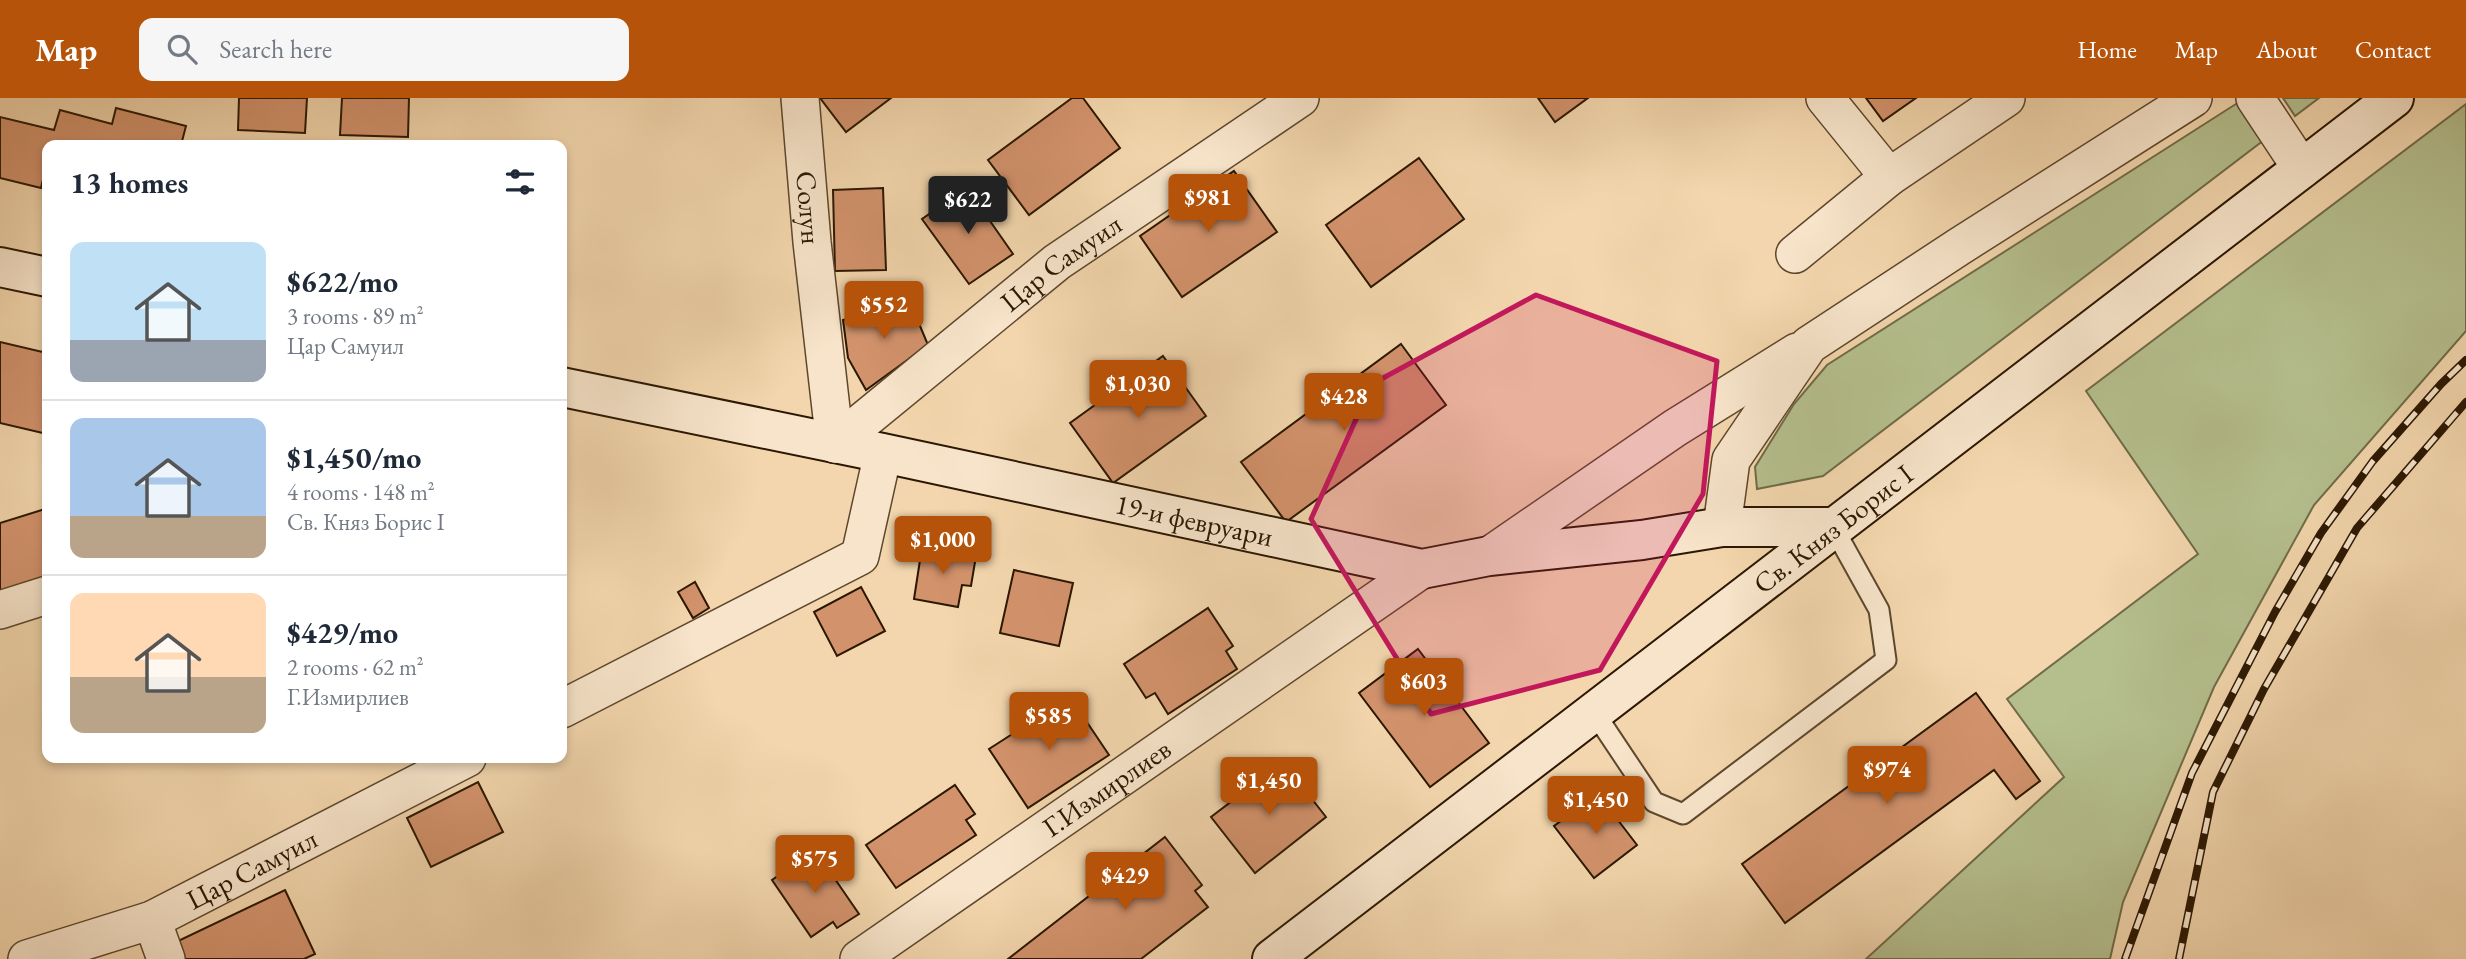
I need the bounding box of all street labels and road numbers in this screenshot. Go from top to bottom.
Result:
street label: Солун [788,170,830,246]
street label: Цар Самуил [993,206,1128,319]
street label: Св. Княз Борис I [1746,456,1920,601]
street label: 19-и февруари [1112,485,1277,554]
street label: Г.Измирлиев [1035,731,1178,845]
street label: Цар Самуил [180,820,323,917]

